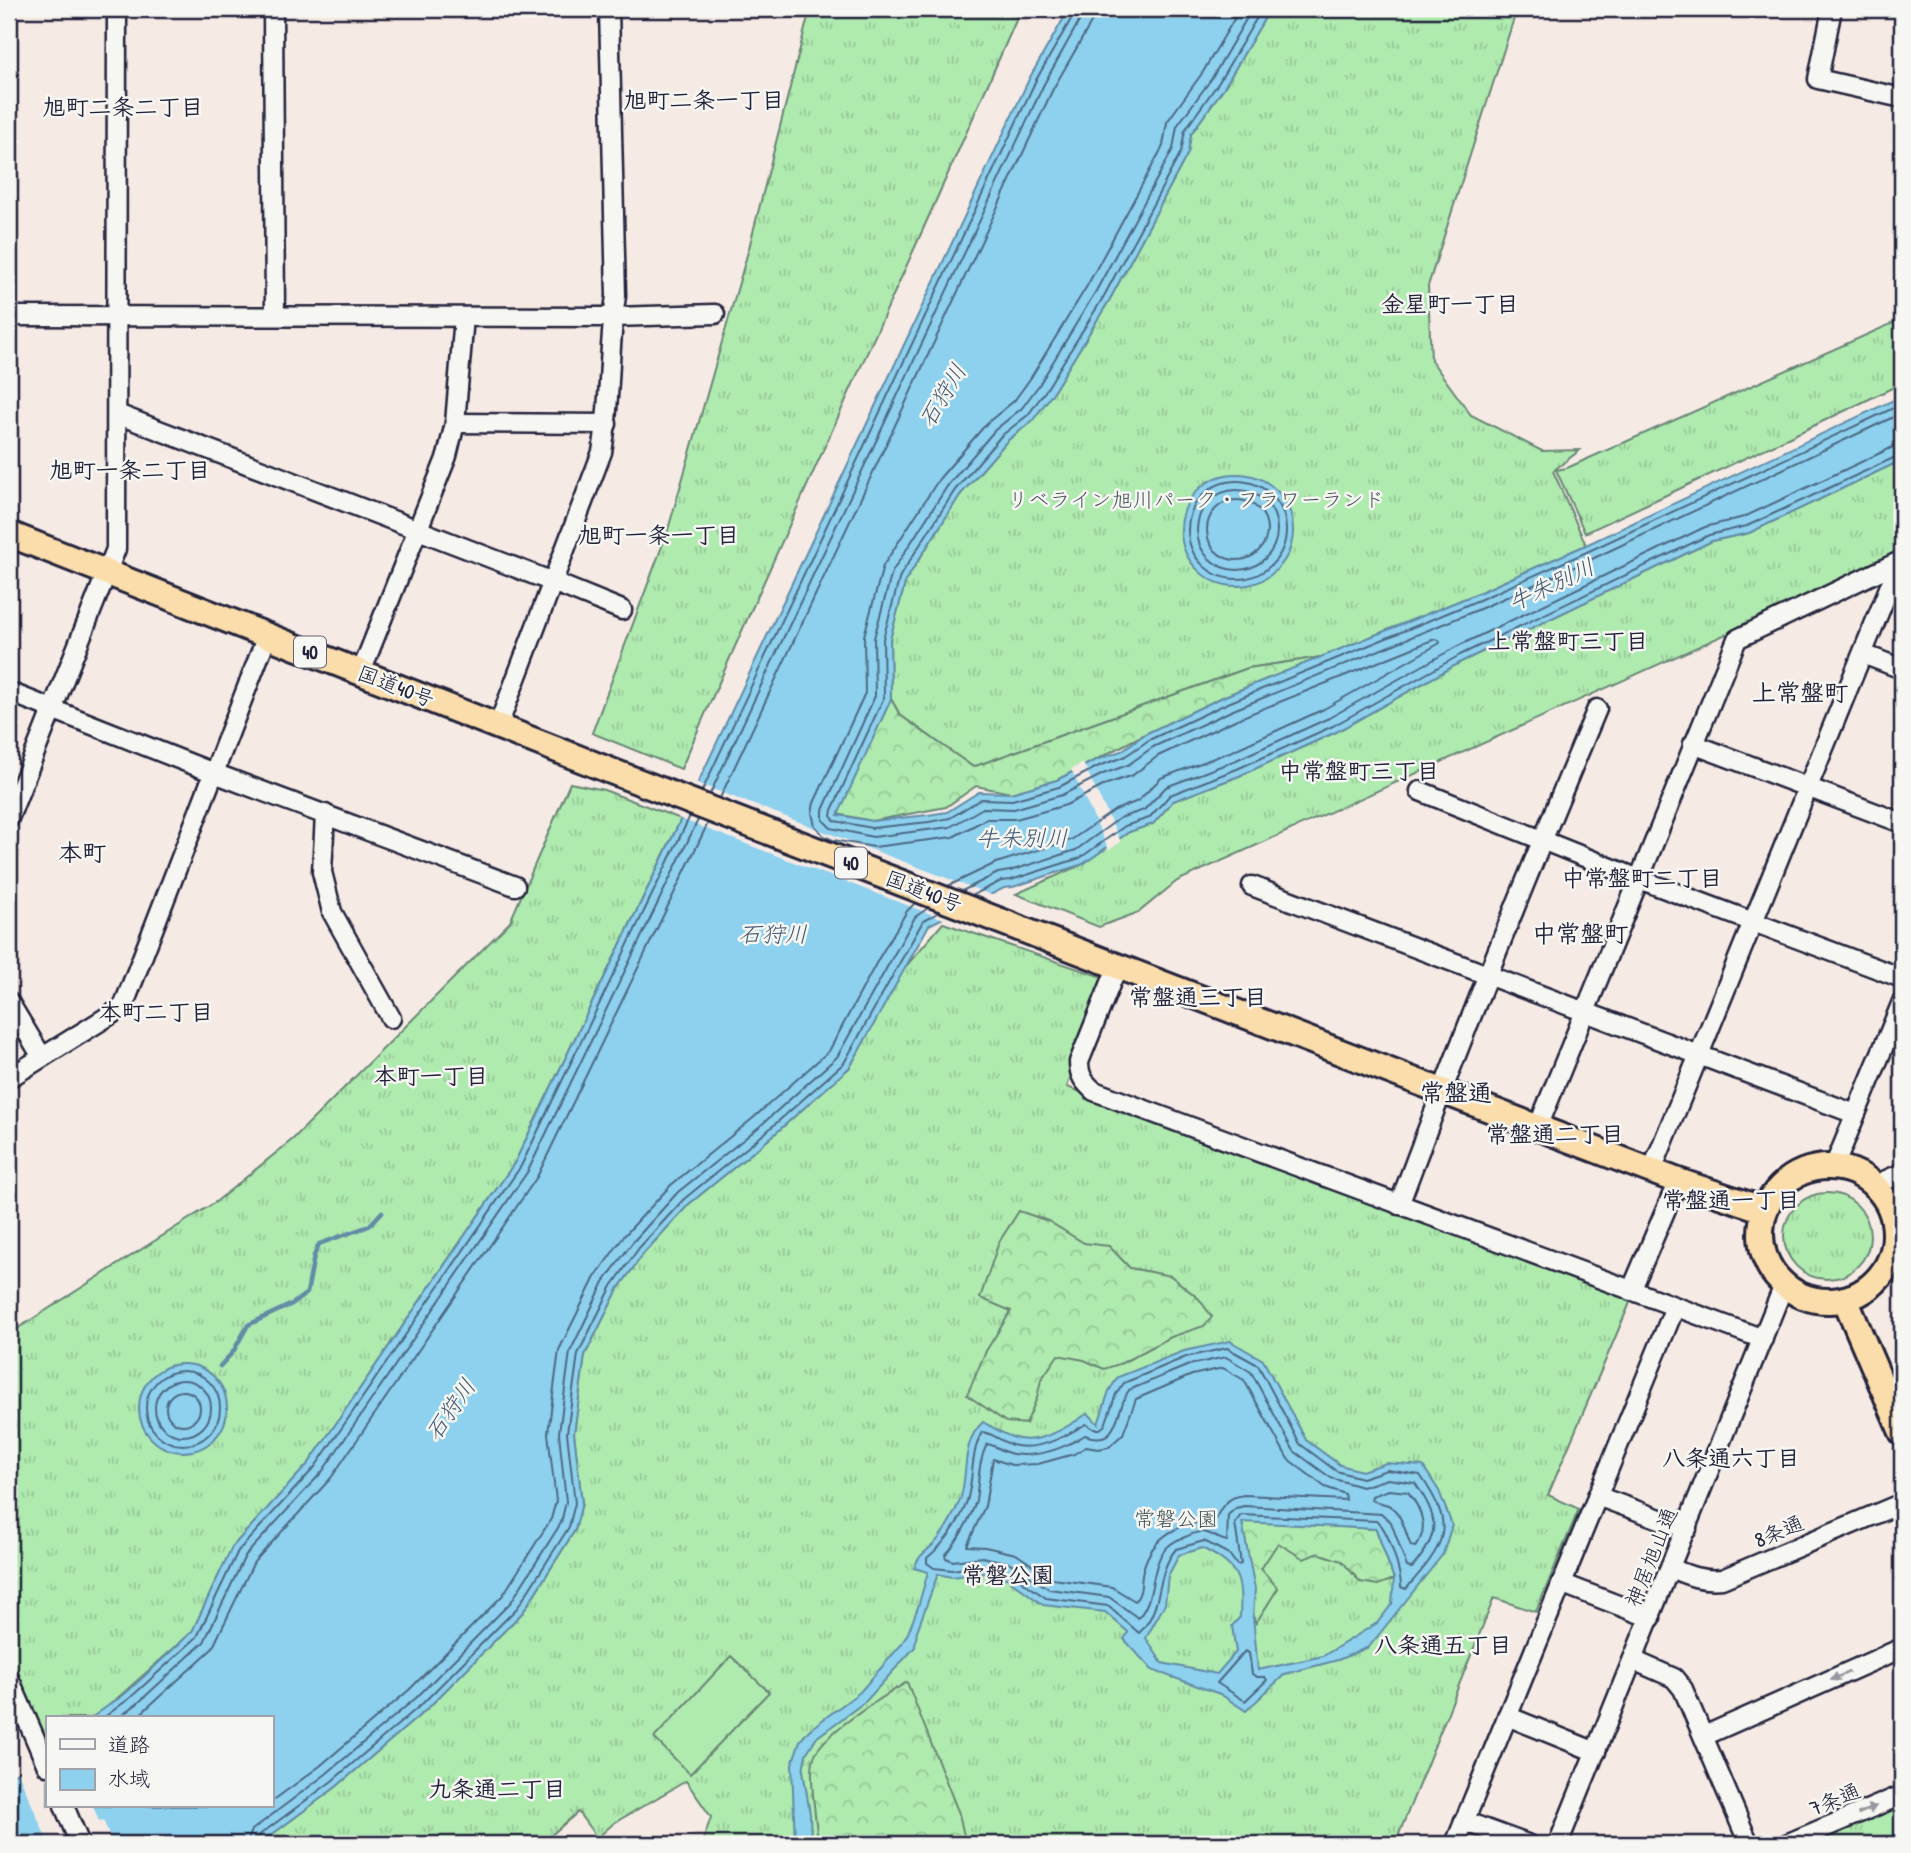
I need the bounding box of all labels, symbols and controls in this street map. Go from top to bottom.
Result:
district label: 旭町二条一丁目 [624,84,785,115]
district label: 旭町二条二丁目 [43,91,204,122]
district label: 金星町一丁目 [1381,288,1519,319]
water label: 石狩川 [911,357,973,433]
district label: 旭町一条二丁目 [50,454,211,485]
park label: リベライン旭川パーク・フラワーランド [1007,485,1385,514]
district label: 旭町一条一丁目 [579,519,740,550]
water label: 牛朱別川 [1503,551,1599,617]
district label: 上常盤町三丁目 [1488,625,1649,656]
road number: 40 [294,636,326,667]
street label: 国道40号 [353,658,439,714]
district label: 上常盤町 [1752,676,1848,708]
district label: 中常盤町三丁目 [1279,755,1440,786]
water label: 牛朱別川 [976,822,1068,853]
district label: 本町 [58,836,106,868]
road number: 40 [835,848,867,878]
district label: 中常盤町二丁目 [1562,862,1723,893]
street label: 国道40号 [881,863,967,919]
district label: 中常盤町 [1532,917,1628,949]
water label: 石狩川 [739,918,808,949]
district label: 常盤通三丁目 [1129,981,1267,1012]
district label: 本町二丁目 [99,996,214,1027]
district label: 本町一丁目 [374,1060,489,1091]
district label: 常盤通 [1420,1076,1492,1108]
district label: 常盤通二丁目 [1486,1118,1624,1149]
district label: 常盤通一丁目 [1662,1184,1800,1215]
water label: 石狩川 [418,1372,482,1446]
district label: 八条通六丁目 [1662,1442,1800,1473]
street label: 神居旭山通 [1618,1503,1684,1611]
park label: 常磐公園 [1134,1504,1218,1533]
street label: 8条通 [1750,1508,1808,1554]
district label: 常磐公園 [962,1559,1054,1590]
district label: 八条通五丁目 [1374,1629,1512,1660]
one-way arrow [1830,1670,1850,1682]
legend [46,1716,273,1808]
text: 道路 [108,1730,150,1759]
text: 水域 [108,1764,150,1793]
district label: 九条通二丁目 [428,1773,566,1804]
street label: 7条通 [1805,1775,1865,1823]
one-way arrow [1856,1804,1877,1815]

